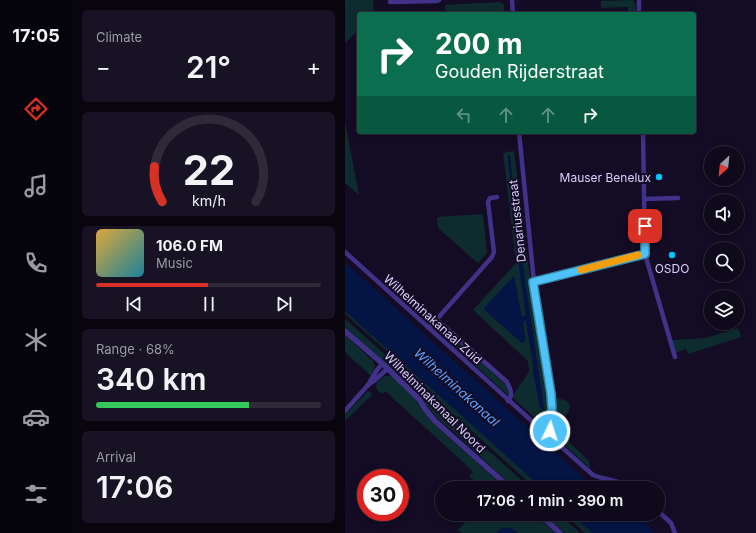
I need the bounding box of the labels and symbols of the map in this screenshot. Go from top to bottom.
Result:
north arrow [704,146,744,186]
place label: Mauser Benelux [560,170,651,185]
marker: Mauser Benelux [654,172,664,182]
street label: Denariusstraat [505,179,529,263]
pin [628,209,662,243]
marker: OSDO [667,250,677,260]
place label: OSDO [655,261,689,276]
street label: Wilhelminakanaal Zuid [381,271,485,367]
water label: Wilhelminakanaal [411,344,504,430]
street label: Wilhelminakanaal Noord [381,348,489,456]
position arrow [529,410,571,452]
speed limit sign: 30 [357,469,409,521]

